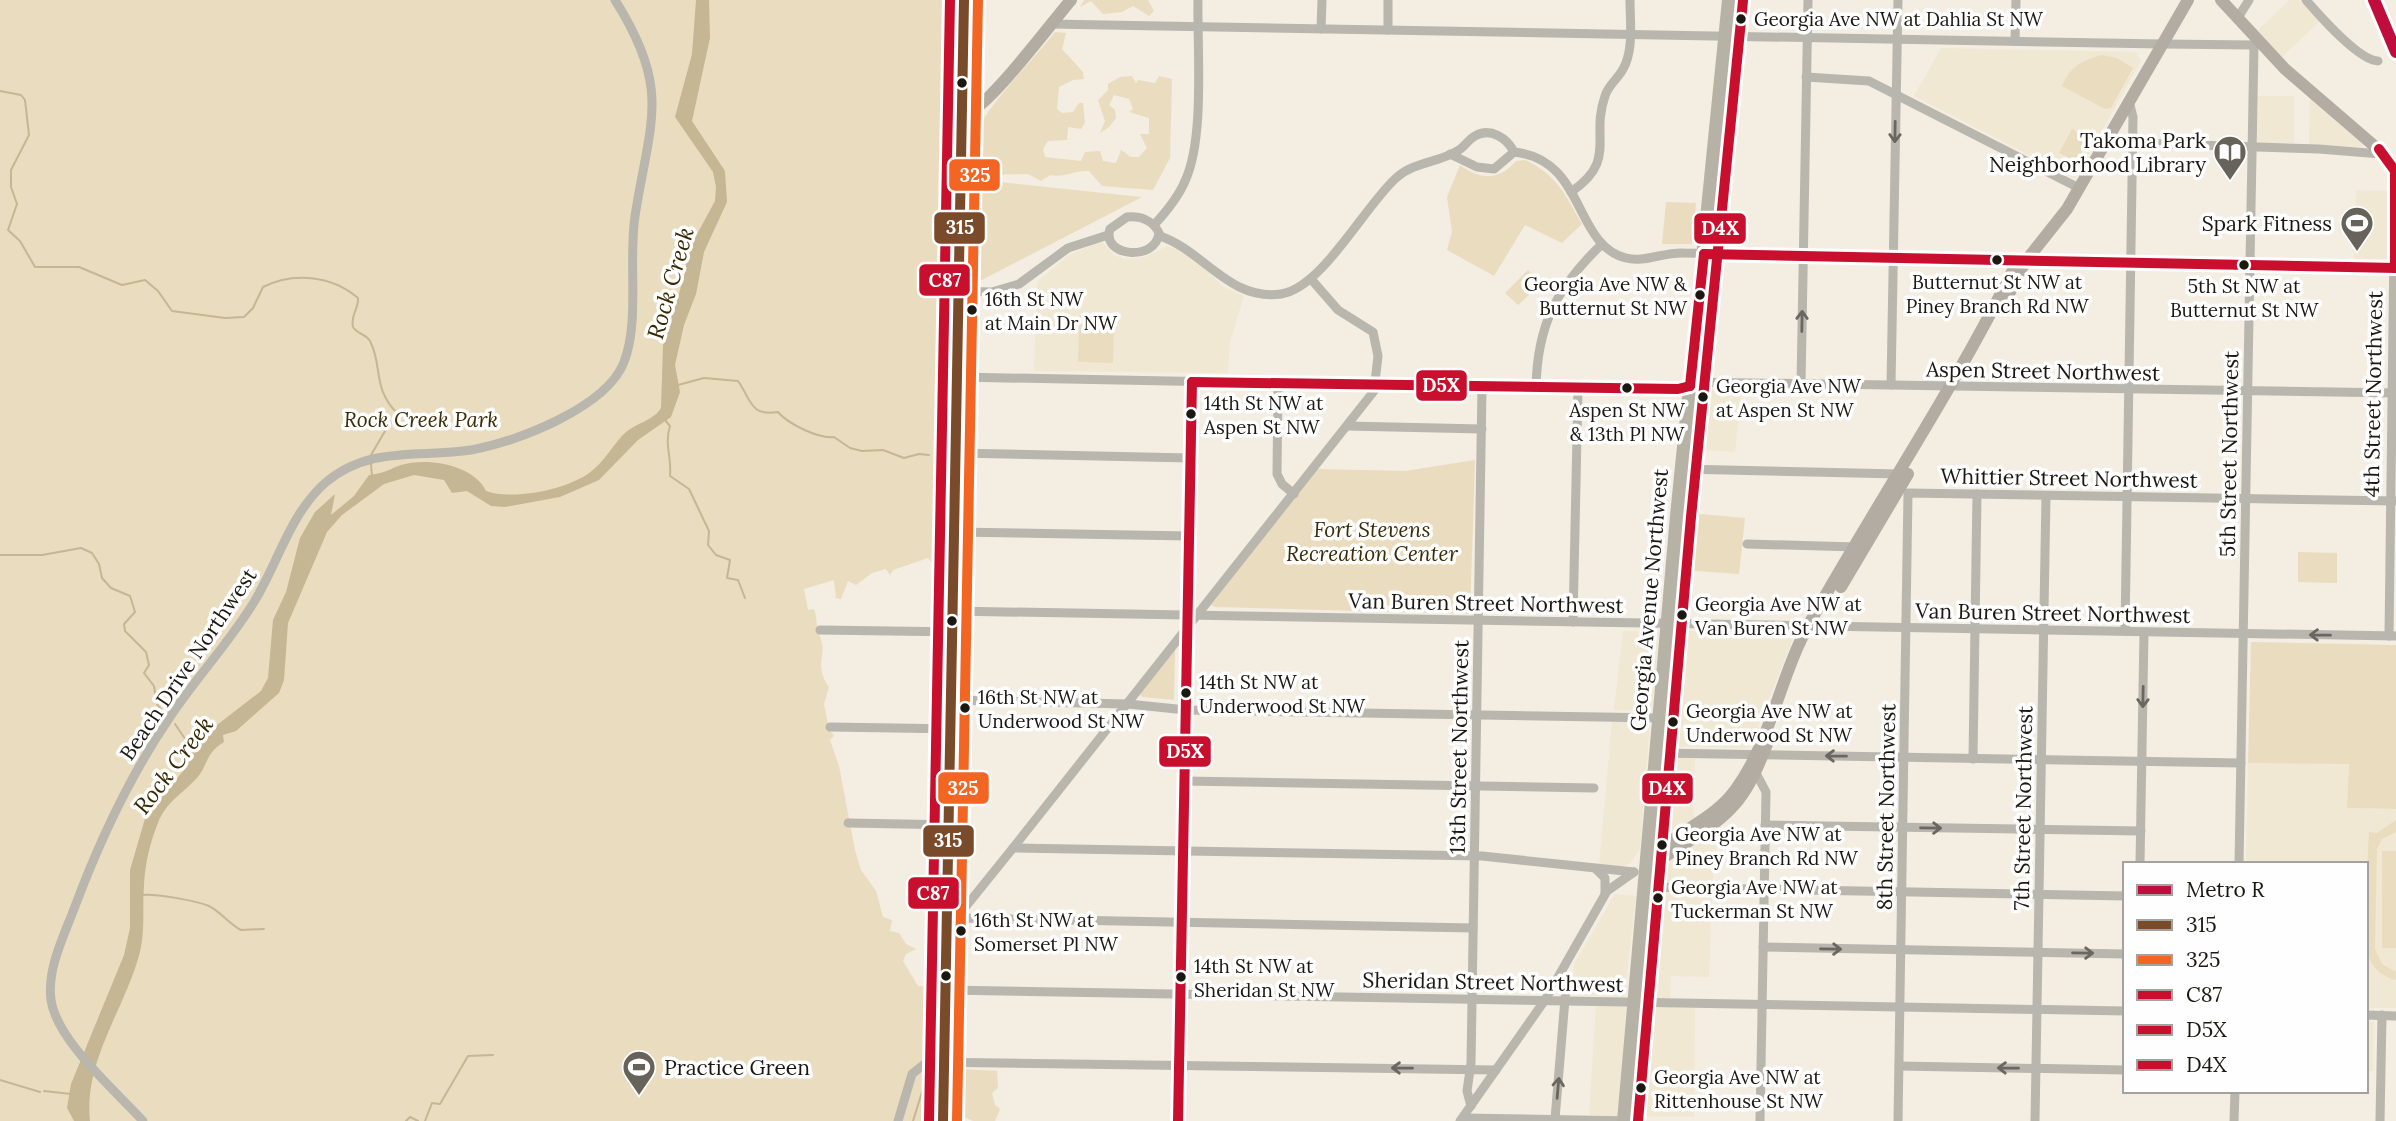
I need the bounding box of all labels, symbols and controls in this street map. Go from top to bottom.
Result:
place label: Georgia Ave NW at Dahlia St NW [1754,7,2044,31]
marker: Georgia Ave NW at Dahlia St NW [1734,12,1748,26]
unlabelled marker [955,76,969,90]
one-way arrow [1888,121,1902,144]
place label: Takoma Park Neighborhood Library [1989,127,2207,178]
library icon: Takoma Park Neighborhood Library [2211,133,2249,182]
line badge: 325 [948,158,1001,192]
text: 325 [959,163,991,187]
sports icon: Spark Fitness [2338,204,2376,253]
place label: Spark Fitness [2202,210,2332,237]
line badge: 315 [933,211,986,245]
line badge: D4X [1693,212,1747,245]
text: 315 [946,215,974,239]
text: D4X [1701,216,1740,240]
water label: Rock Creek [640,224,700,342]
marker: Butternut St NW at Piney Branch Rd NW [1990,253,2004,267]
marker: 5th St NW at Butternut St NW [2237,258,2251,272]
line badge: C87 [918,263,971,297]
text: C87 [929,268,962,292]
place label: Butternut St NW at Piney Branch Rd NW [1906,270,2089,318]
place label: Georgia Ave NW & Butternut St NW [1524,272,1688,320]
place label: 5th St NW at Butternut St NW [2170,274,2319,322]
place label: 16th St NW at Main Dr NW [985,287,1118,335]
marker: Georgia Ave NW & Butternut St NW [1693,288,1707,302]
street label: 4th Street Northwest [2358,290,2388,497]
marker: 16th St NW at Main Dr NW [965,303,979,317]
one-way arrow [1795,309,1809,332]
street label: 5th Street Northwest [2214,350,2244,557]
street label: Aspen Street Northwest [1925,355,2161,387]
line badge: D5X [1415,369,1468,402]
text: D5X [1422,373,1461,397]
place label: Georgia Ave NW at Aspen St NW [1716,374,1862,422]
marker: Aspen St NW & 13th Pl NW [1620,381,1634,395]
marker: Georgia Ave NW at Aspen St NW [1696,390,1710,404]
place label: 14th St NW at Aspen St NW [1203,391,1324,439]
place label: Aspen St NW & 13th Pl NW [1568,398,1686,446]
park label: Rock Creek Park [344,406,498,433]
marker: 14th St NW at Aspen St NW [1184,407,1198,421]
street label: Whittier Street Northwest [1940,462,2199,494]
street label: Georgia Avenue Northwest [1624,467,1674,732]
park label: Fort Stevens Recreation Center [1286,516,1459,567]
street label: Beach Drive Northwest [114,562,263,765]
street label: Van Buren Street Northwest [1347,587,1625,619]
place label: Georgia Ave NW at Van Buren St NW [1694,592,1862,640]
street label: Van Buren Street Northwest [1914,597,2192,629]
marker: Georgia Ave NW at Van Buren St NW [1675,608,1689,622]
unlabelled marker [945,614,959,628]
one-way arrow [2309,628,2332,642]
street label: 13th Street Northwest [1444,639,1474,854]
place label: 14th St NW at Underwood St NW [1199,670,1366,718]
place label: 16th St NW at Underwood St NW [978,685,1145,733]
one-way arrow [2136,685,2150,708]
marker: 14th St NW at Underwood St NW [1179,686,1193,700]
place label: Georgia Ave NW at Underwood St NW [1686,699,1853,747]
marker: 16th St NW at Underwood St NW [958,701,972,715]
street label: 8th Street Northwest [1871,703,1901,911]
street label: 7th Street Northwest [2008,705,2038,911]
water label: Rock Creek [127,710,219,820]
marker: Georgia Ave NW at Underwood St NW [1666,715,1680,729]
line badge: D5X [1158,735,1212,768]
text: D5X [1166,739,1205,763]
one-way arrow [1825,749,1848,763]
line badge: 325 [937,771,990,805]
line badge: D4X [1641,772,1694,805]
text: 325 [947,776,979,800]
text: D4X [1648,776,1687,800]
one-way arrow [1920,821,1943,835]
place label: Georgia Ave NW at Piney Branch Rd NW [1675,822,1859,870]
line badge: 315 [922,824,975,858]
text: 315 [934,828,962,852]
marker: Georgia Ave NW at Piney Branch Rd NW [1655,838,1669,852]
legend [2123,862,2368,1093]
place label: Georgia Ave NW at Tuckerman St NW [1671,875,1838,923]
line badge: C87 [907,876,960,910]
text: Metro R [2186,876,2265,903]
text: C87 [917,881,950,905]
marker: Georgia Ave NW at Tuckerman St NW [1651,891,1665,905]
place label: 16th St NW at Somerset Pl NW [974,908,1119,956]
text: 315 [2186,911,2217,938]
marker: 16th St NW at Somerset Pl NW [954,924,968,938]
one-way arrow [1820,942,1843,955]
one-way arrow [2072,946,2095,960]
text: 325 [2186,946,2220,973]
place label: 14th St NW at Sheridan St NW [1194,954,1335,1002]
street label: Sheridan Street Northwest [1362,966,1625,998]
unlabelled marker [939,969,953,983]
marker: 14th St NW at Sheridan St NW [1174,970,1188,984]
text: C87 [2186,981,2222,1008]
text: D5X [2186,1016,2227,1043]
sports icon: Practice Green [620,1048,658,1097]
text: D4X [2186,1051,2227,1078]
place label: Practice Green [664,1054,810,1081]
one-way arrow [1391,1061,1414,1075]
one-way arrow [1996,1061,2019,1075]
place label: Georgia Ave NW at Rittenhouse St NW [1654,1065,1824,1113]
one-way arrow [1552,1077,1565,1100]
marker: Georgia Ave NW at Rittenhouse St NW [1634,1081,1648,1095]

